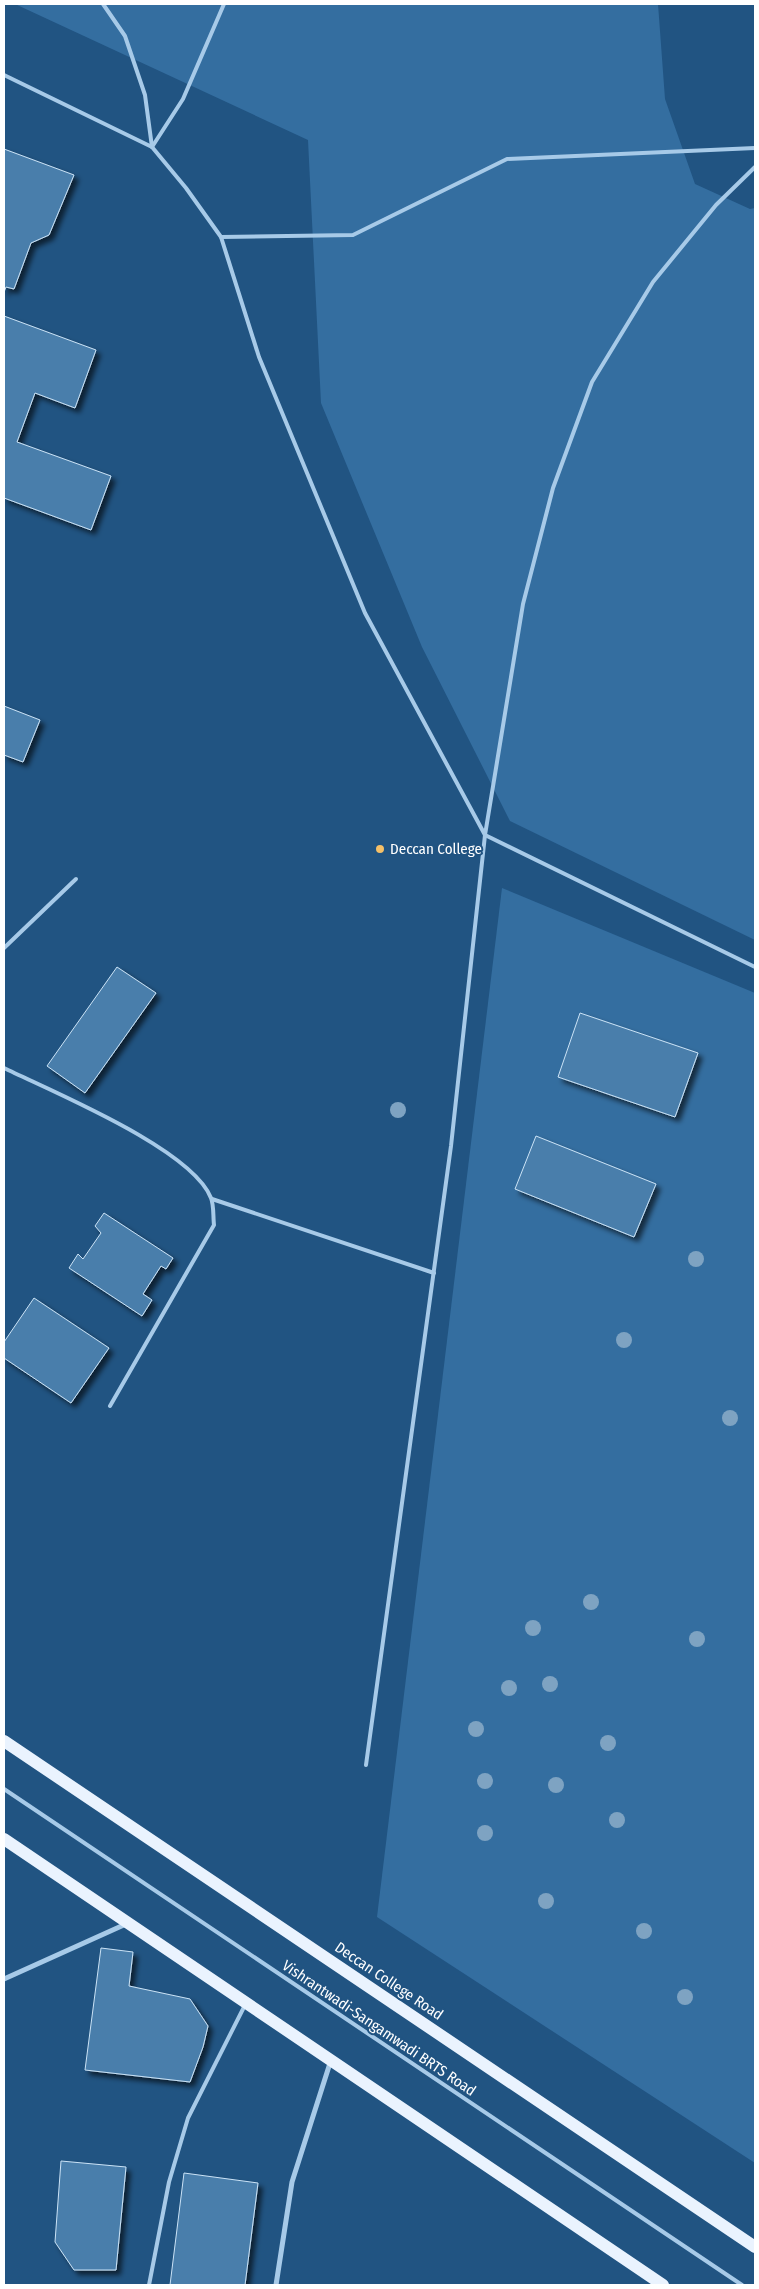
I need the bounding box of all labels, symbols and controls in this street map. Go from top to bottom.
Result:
place label: Deccan College [390,840,482,858]
marker: Deccan College [374,843,386,855]
street label: Deccan College Road [331,1938,447,2024]
street label: Vishrantwadi-Sangamwadi BRTS Road [279,1956,479,2100]

